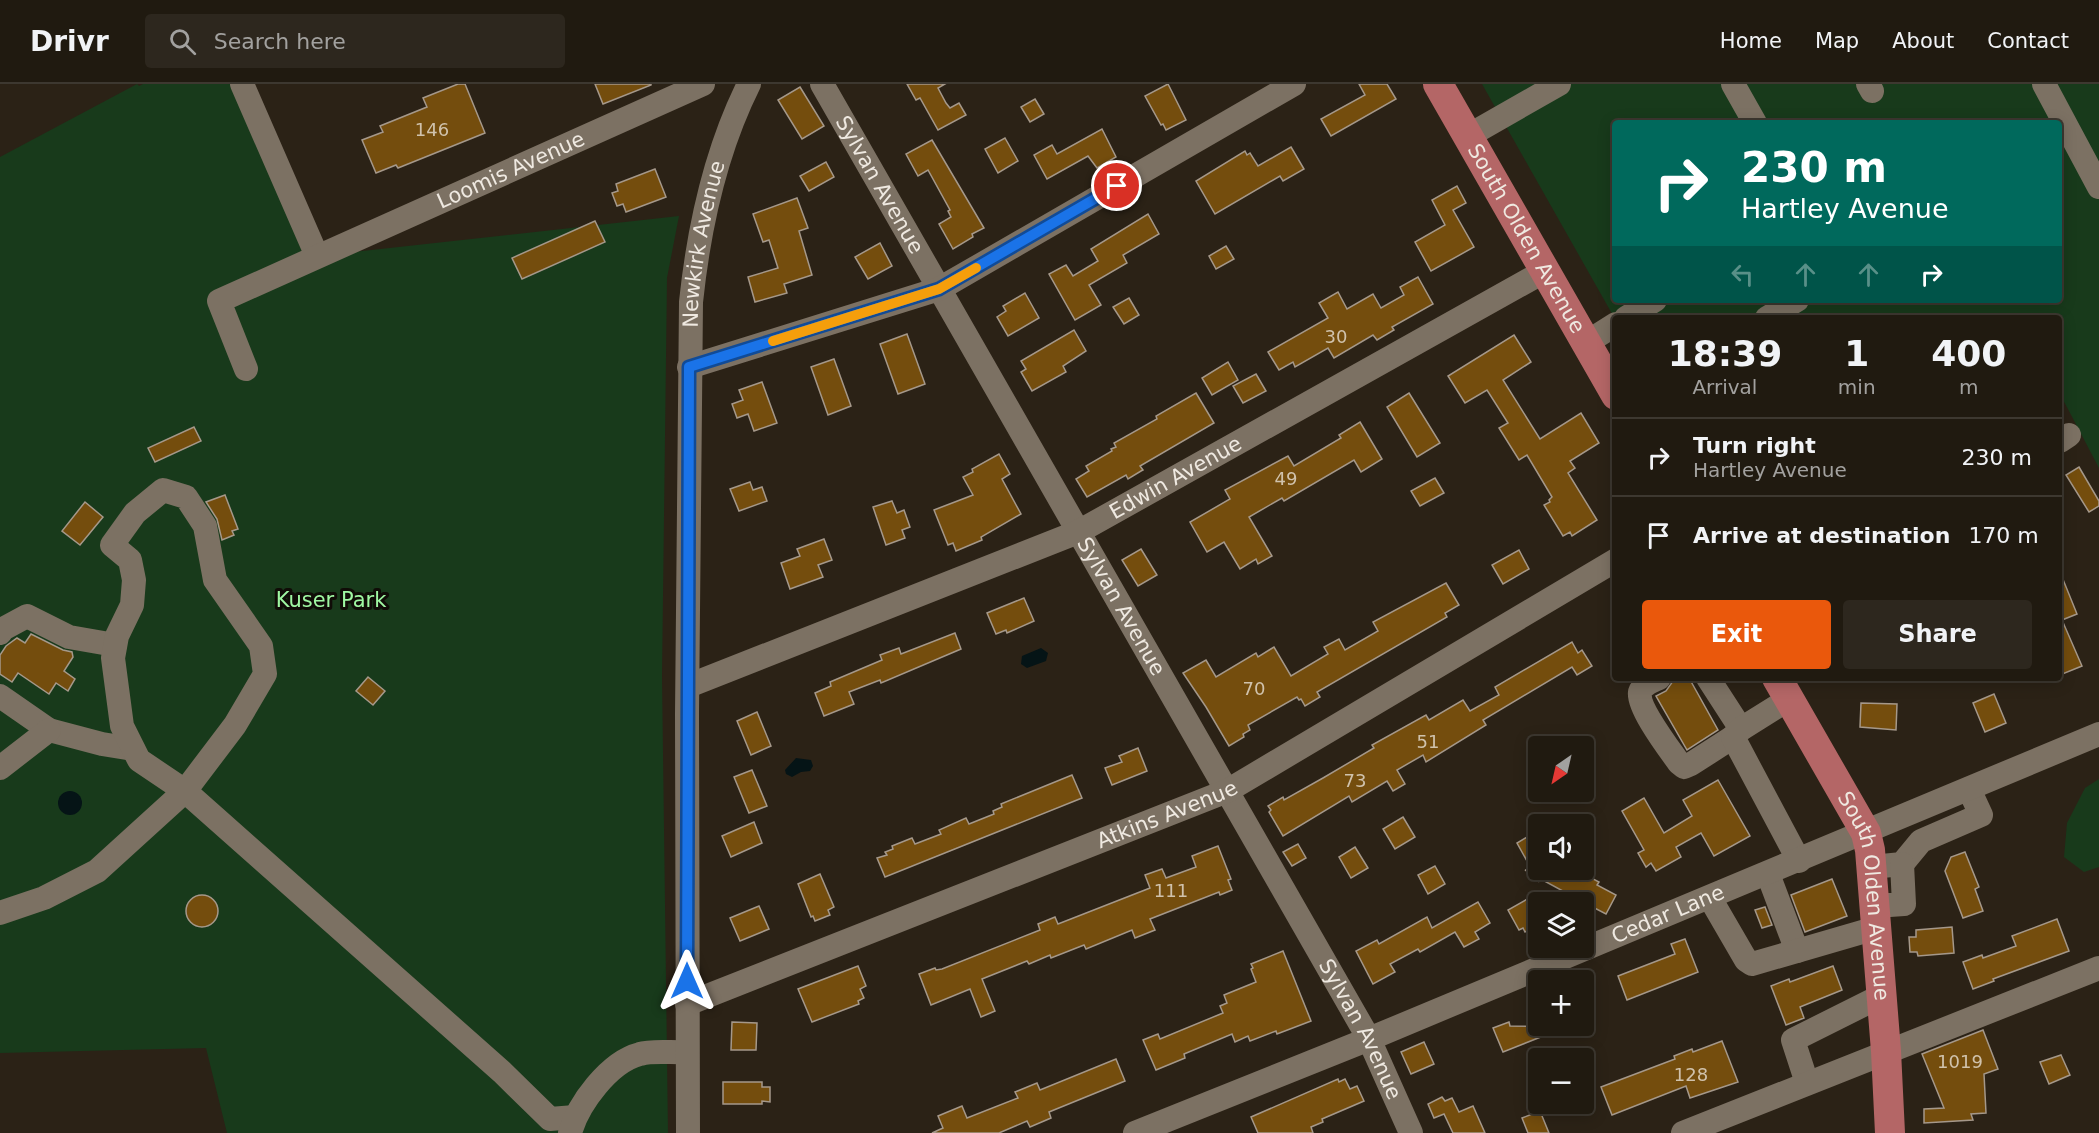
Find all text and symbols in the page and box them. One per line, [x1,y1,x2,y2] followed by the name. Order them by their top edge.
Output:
[145,14,565,68] search box
[30,25,109,58] text: Drivr
[166,25,199,58] icon: search
[214,29,346,54] text: Search here
[1720,29,1782,53] text: Home
[1815,29,1859,53] text: Map
[1892,29,1954,53] text: About
[1987,29,2069,53] text: Contact
[831,111,929,258] street label: Sylvan Avenue
[415,119,449,140] house number: 146
[433,127,588,214] street label: Loomis Avenue
[1463,139,1590,338] street label: South Olden Avenue
[1741,143,1887,192] text: 230 m
[1642,144,1720,222] icon: right
[679,158,730,328] street label: Newkirk Avenue
[1091,160,1142,211] pin
[1100,169,1133,202] icon: arrive
[1741,193,1949,224] text: Hartley Avenue
[1726,258,1759,291] icon: left
[1789,258,1822,291] icon: ahead
[1852,258,1885,291] icon: ahead
[1915,258,1948,291] icon: right
[1325,326,1347,347] house number: 30
[1668,333,1782,374] text: 18:39
[1844,333,1869,374] text: 1
[1931,333,2006,374] text: 400
[1692,375,1757,399] text: Arrival
[1838,375,1876,399] text: min
[1959,375,1979,399] text: m
[1105,431,1246,524] street label: Edwin Avenue
[1693,433,1816,458] text: Turn right
[1642,441,1675,474] icon: right
[1962,445,2032,470] text: 230 m
[1693,458,1847,482] text: Hartley Avenue
[1275,468,1297,489] house number: 49
[1642,519,1675,552] icon: arrive
[1693,523,1950,548] text: Arrive at destination
[1968,523,2039,548] text: 170 m
[1072,533,1170,680] street label: Sylvan Avenue
[276,588,387,612] park label: Kuser Park
[1642,600,1831,669] button: Exit
[1843,600,2032,669] button: Share
[1243,678,1265,699] house number: 70
[1417,731,1439,752] house number: 51
[1528,736,1594,802] north arrow
[1528,736,1594,1114] map controls
[1344,770,1366,791] house number: 73
[1093,776,1242,853] street label: Atkins Avenue
[1833,787,1894,1001] street label: South Olden Avenue
[1528,814,1594,880] button: sound
[1154,880,1188,901] house number: 111
[1608,880,1728,948] street label: Cedar Lane
[1528,892,1594,958] button: layers
[655,949,719,1013] position arrow
[1314,955,1406,1103] street label: Sylvan Avenue
[1528,970,1594,1036] button: +
[1528,1048,1594,1114] button: −
[1937,1051,1983,1072] house number: 1019
[1674,1064,1708,1085] house number: 128

